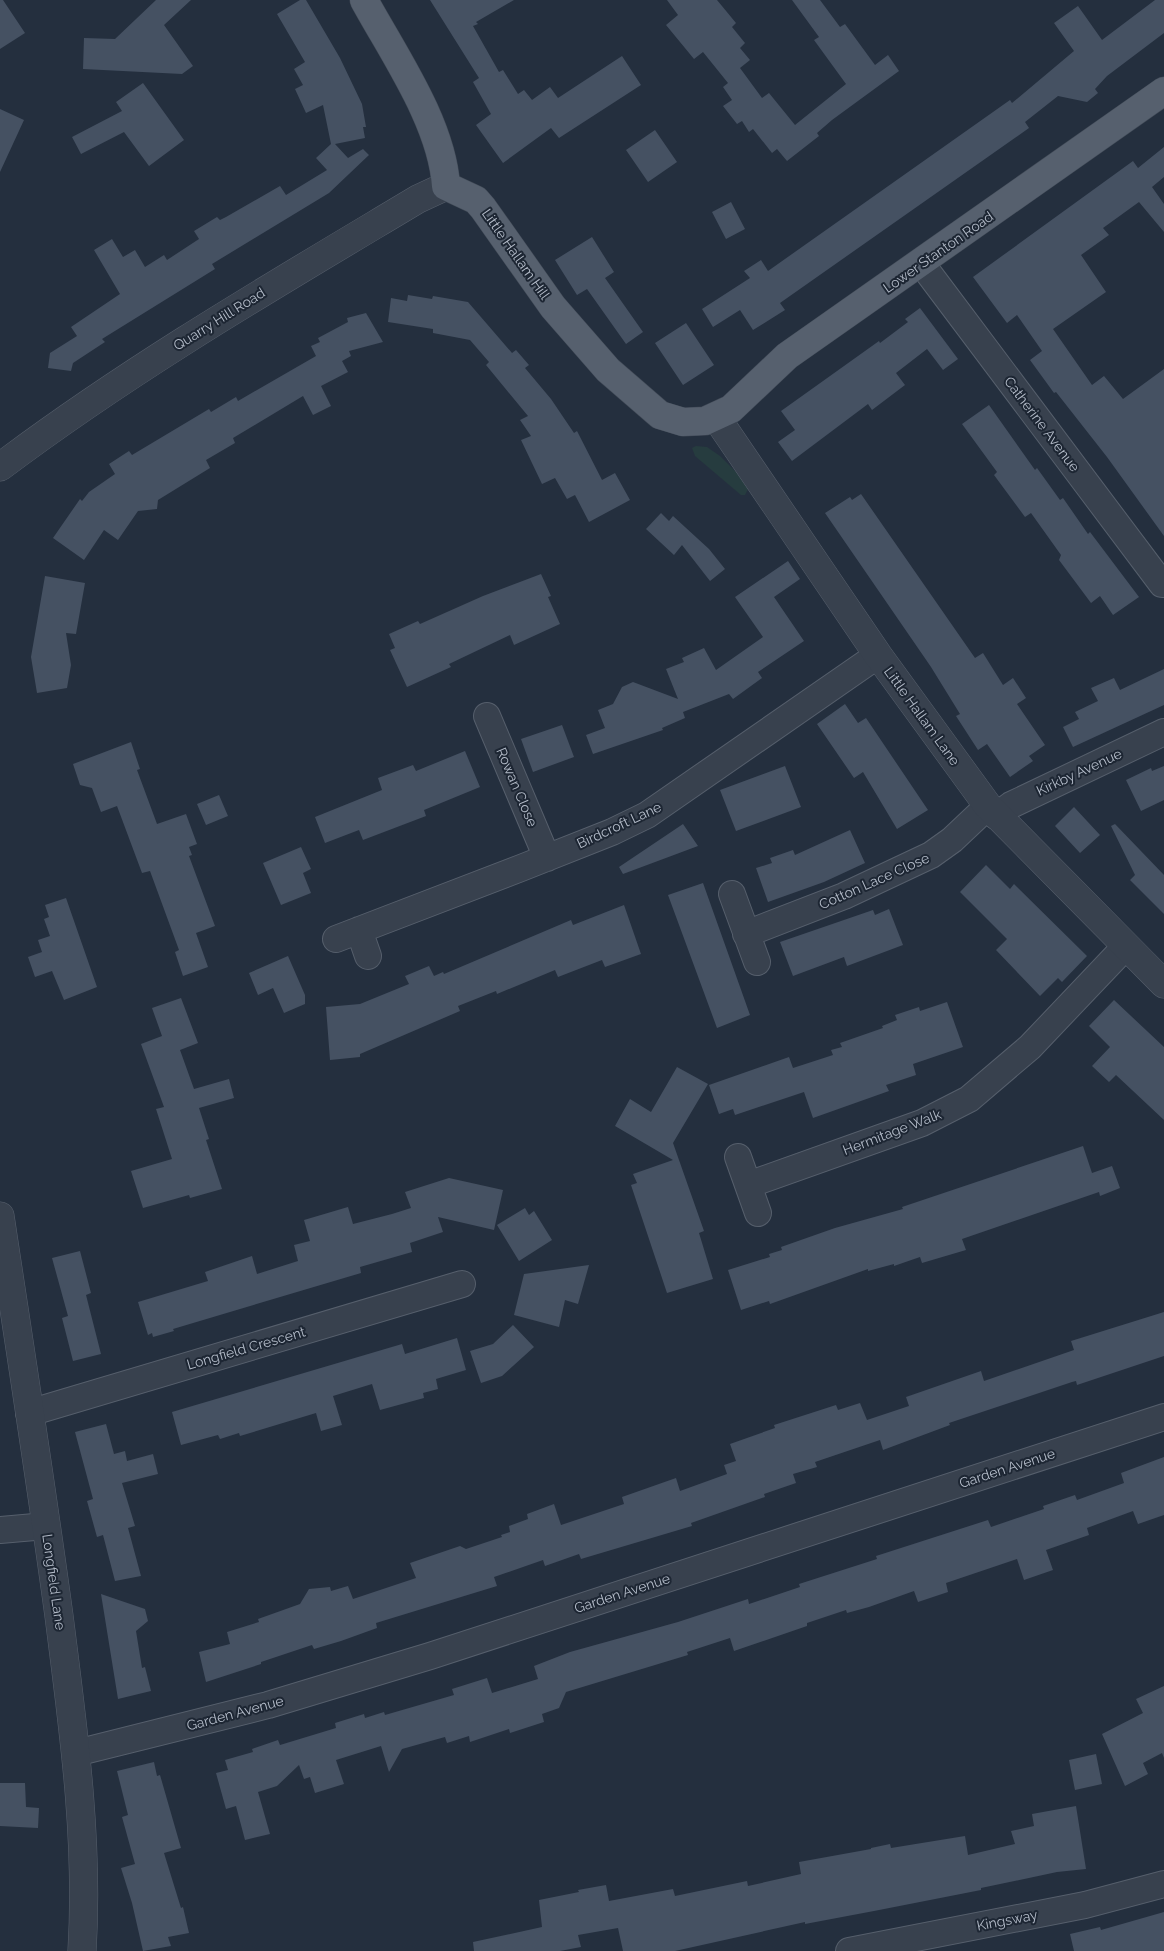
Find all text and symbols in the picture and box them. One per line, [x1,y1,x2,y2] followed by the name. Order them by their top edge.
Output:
[479,206,553,302] street label: Little Hallam Hill
[880,208,996,296] street label: Lower Stanton Road
[170,284,268,354] street label: Quarry Hill Road
[1001,373,1083,475] street label: Catherine Avenue
[881,664,963,768] street label: Little Hallam Lane
[493,745,541,829] street label: Rowan Close
[1034,745,1124,799] street label: Kirkby Avenue
[574,798,664,852] street label: Birdcroft Lane
[816,849,932,913] street label: Cotton Lace Close
[840,1106,944,1158] street label: Hermitage Walk
[185,1323,307,1373] street label: Longfield Crescent
[957,1445,1057,1491] street label: Garden Avenue
[39,1533,69,1631] street label: Longfield Lane
[572,1570,672,1616] street label: Garden Avenue
[185,1692,285,1734] street label: Garden Avenue
[975,1906,1039,1934] street label: Kingsway

